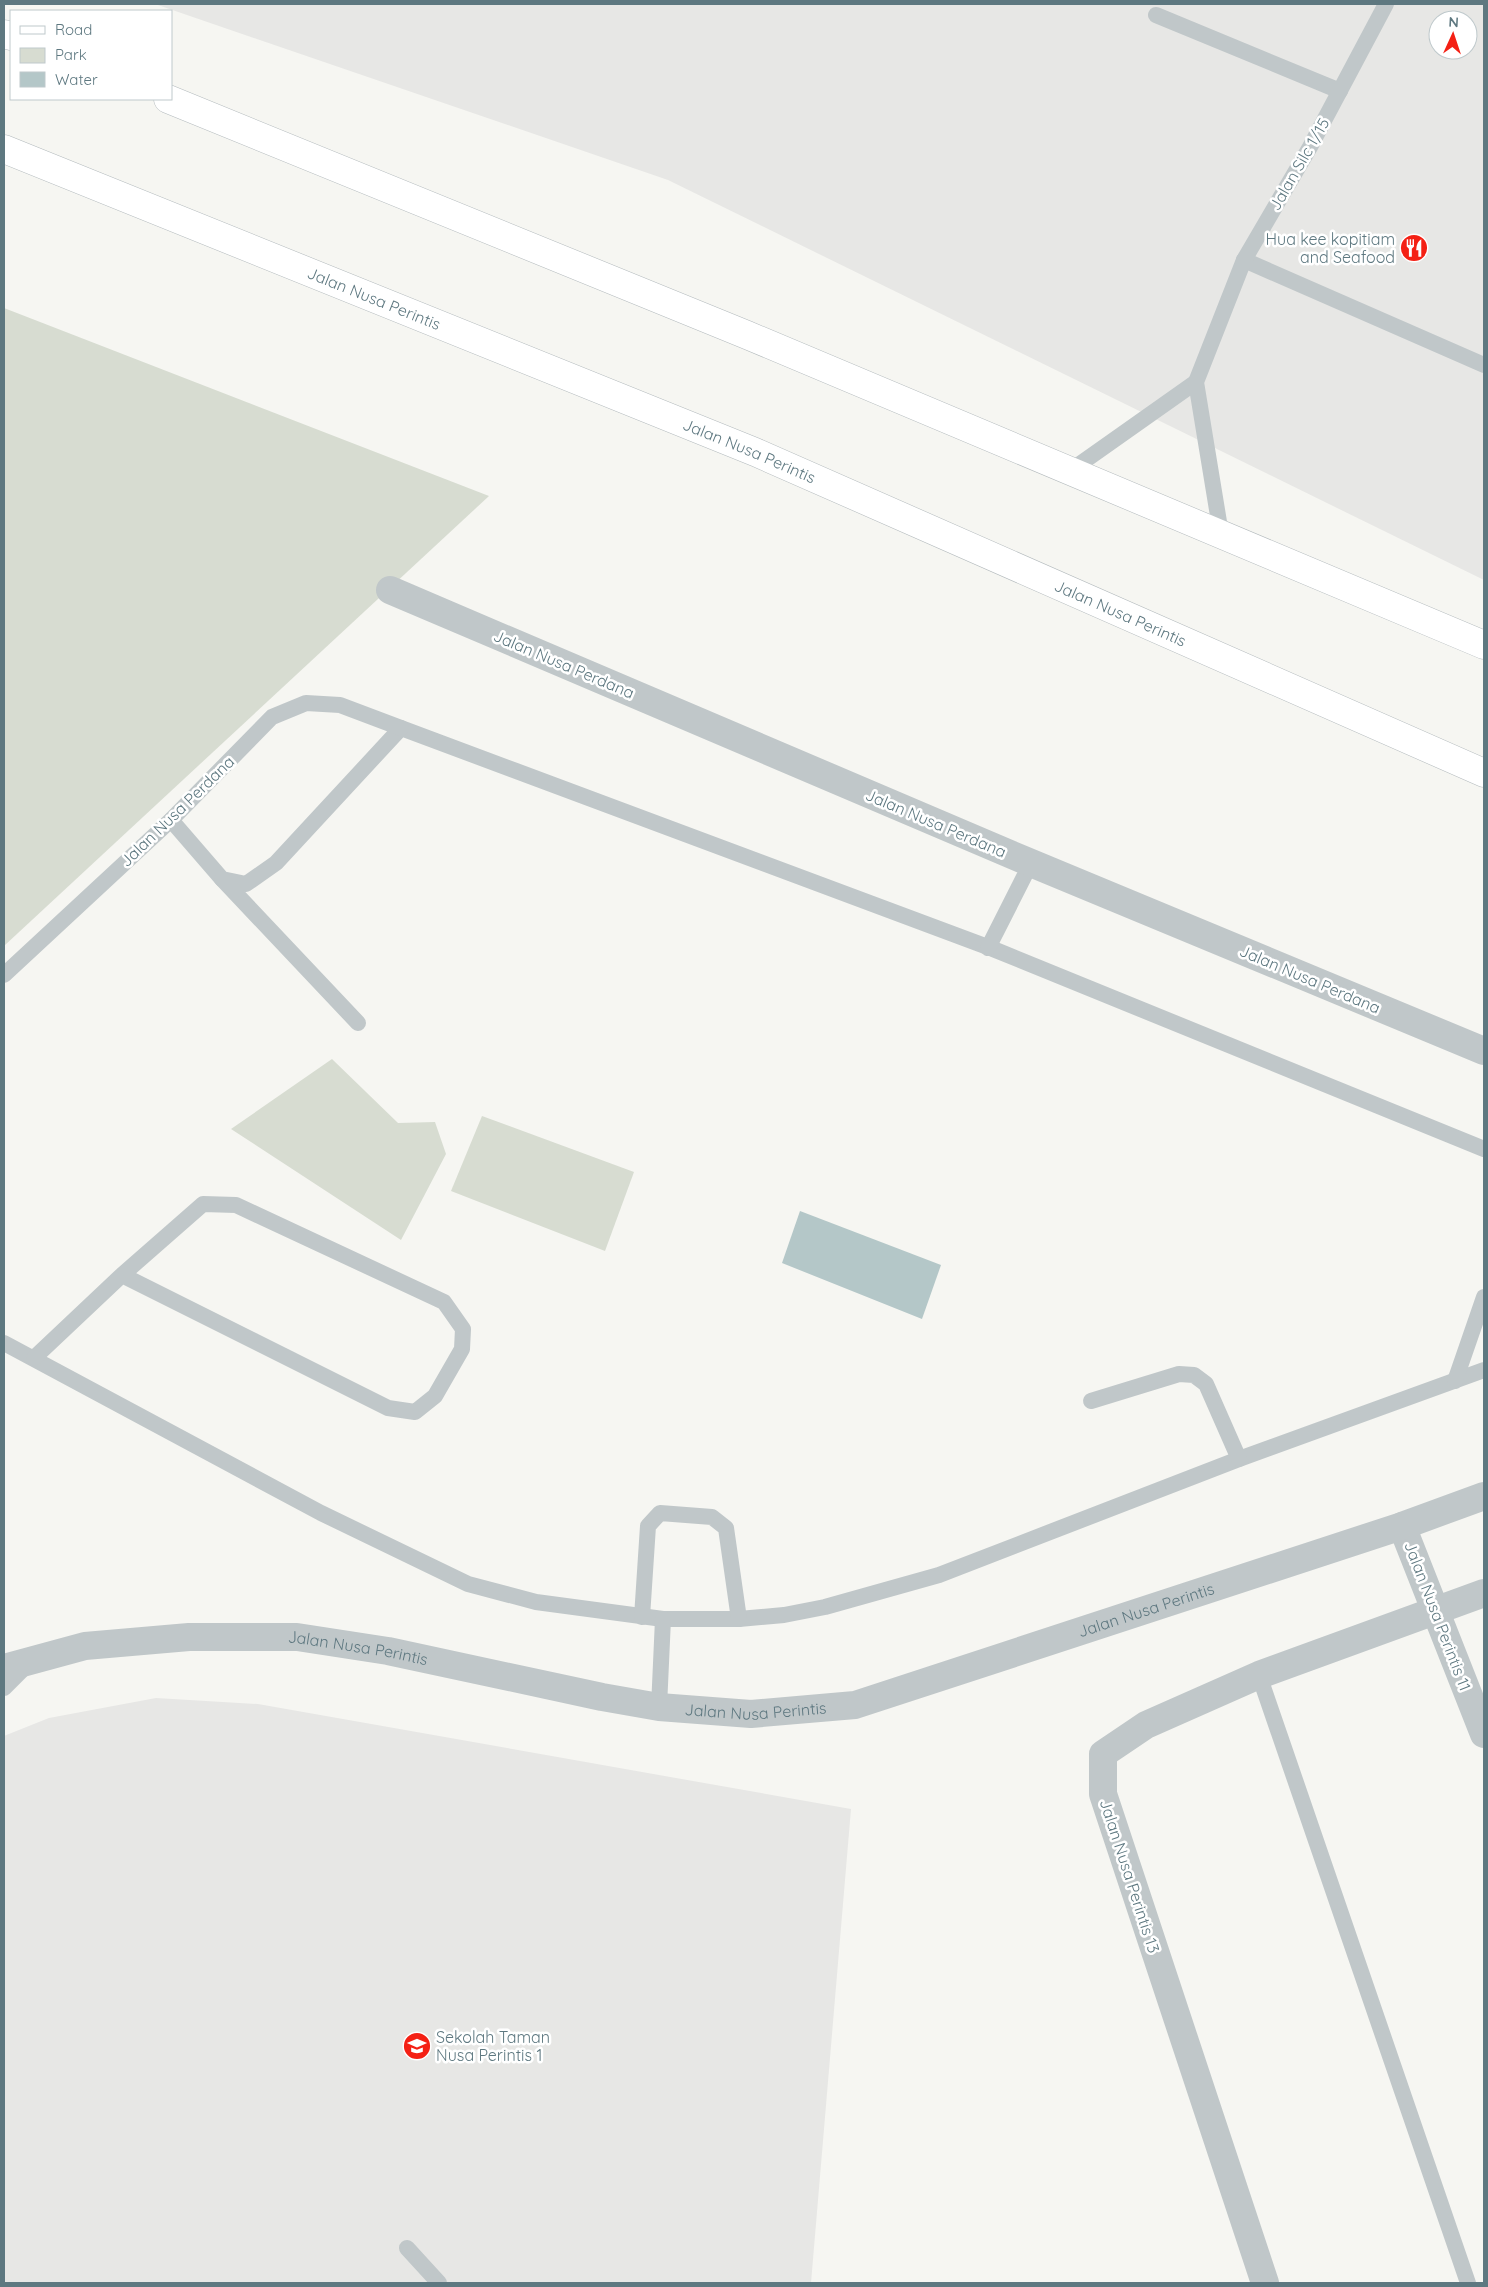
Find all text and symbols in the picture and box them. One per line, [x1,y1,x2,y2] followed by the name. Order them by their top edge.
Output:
[10,10,172,100] legend
[1428,10,1478,60] north arrow
[1448,13,1459,31] text: N
[55,20,92,39] text: Road
[55,45,87,64] text: Park
[55,70,98,89] text: Water
[1264,114,1334,214] street label: Jalan Silc 1/15
[1266,229,1395,267] place label: Hua kee kopitiam and Seafood
[1399,233,1429,263] restaurant icon: Hua kee kopitiam and Seafood
[304,262,444,334] street label: Jalan Nusa Perintis
[680,414,819,487] street label: Jalan Nusa Perintis
[1051,575,1189,651] street label: Jalan Nusa Perintis
[491,625,637,703] street label: Jalan Nusa Perdana
[116,751,238,871] street label: Jalan Nusa Perdana
[863,784,1009,862] street label: Jalan Nusa Perdana
[1237,940,1383,1018] street label: Jalan Nusa Perdana
[1400,1539,1476,1693] street label: Jalan Nusa Perintis 11
[1075,1578,1217,1641] street label: Jalan Nusa Perintis
[288,1627,430,1669] street label: Jalan Nusa Perintis
[684,1698,827,1724] street label: Jalan Nusa Perintis
[1096,1797,1164,1955] street label: Jalan Nusa Perintis 13
[436,2027,550,2065] place label: Sekolah Taman Nusa Perintis 1
[402,2031,432,2061] school or university icon: Sekolah Taman Nusa Perintis 1

